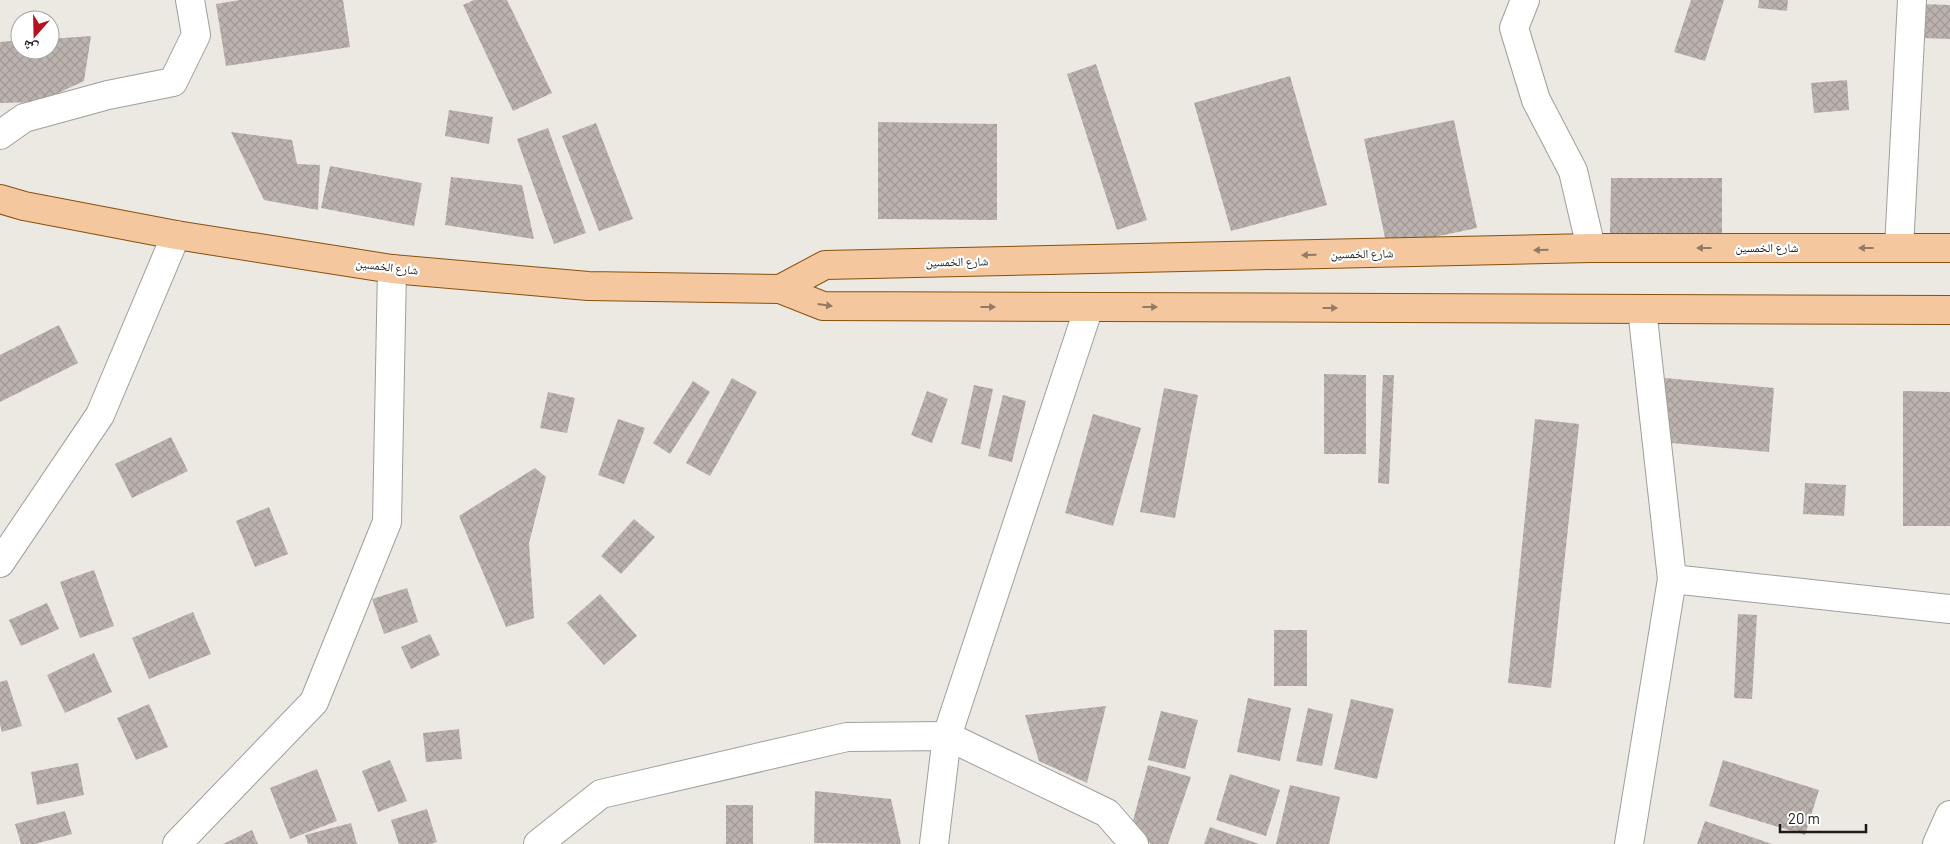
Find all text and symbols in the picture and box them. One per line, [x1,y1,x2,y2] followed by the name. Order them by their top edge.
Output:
[10,10,60,60] north arrow
[20,36,41,58] text: ش
[1736,240,1799,256] street label: شارع الخمسين
[1696,244,1712,252] one-way arrow
[1858,244,1874,252] one-way arrow
[1330,245,1394,263] street label: شارع الخمسين
[1533,246,1549,254] one-way arrow
[1301,251,1317,259] one-way arrow
[925,253,989,271] street label: شارع الخمسين
[355,255,419,279] street label: شارع الخمسين
[818,301,834,309] one-way arrow
[980,303,996,311] one-way arrow
[1142,303,1158,311] one-way arrow
[1322,304,1338,312] one-way arrow
[1780,802,1866,834] scale bar
[1788,809,1820,827] text: 20 m

